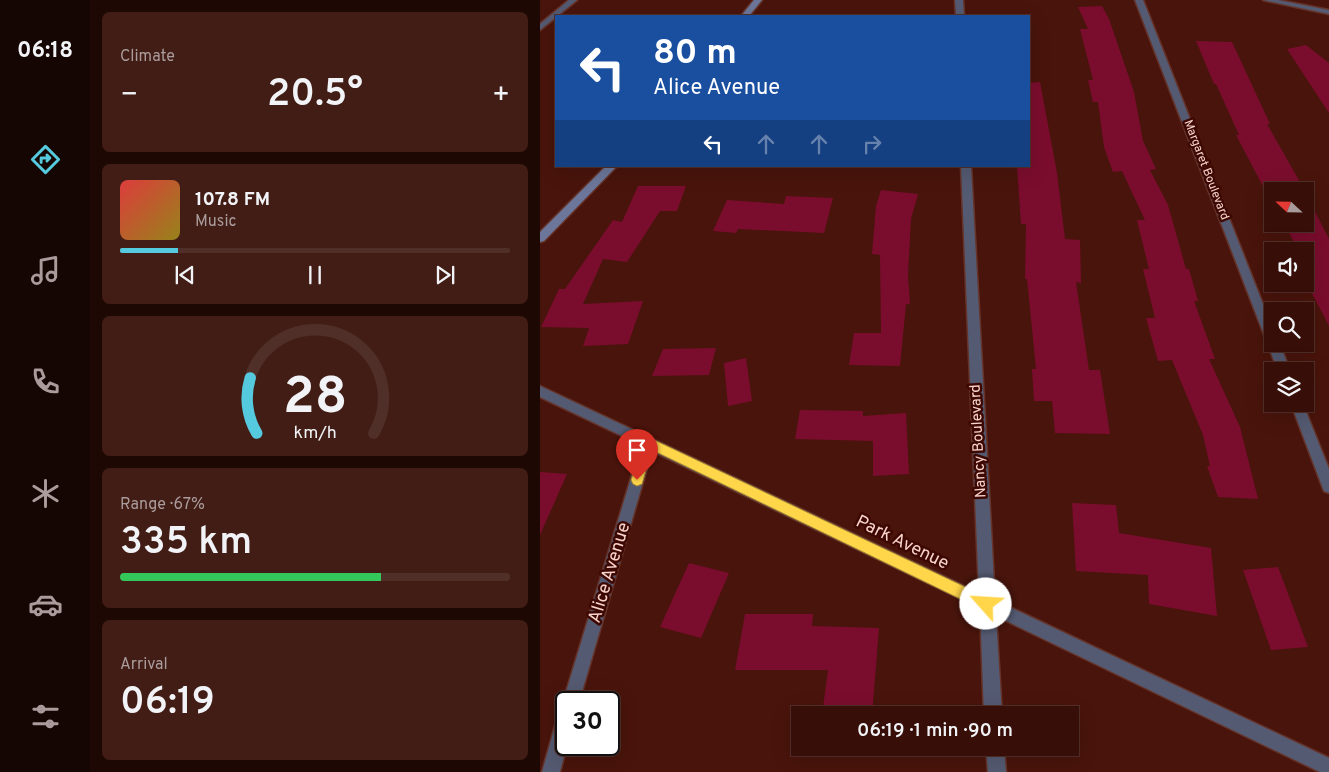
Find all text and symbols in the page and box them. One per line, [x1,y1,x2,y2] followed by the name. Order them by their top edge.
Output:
[653,32,737,76] text: 80 m
[570,35,635,100] icon: left
[17,38,73,65] text: 06:18
[120,47,175,67] text: Climate
[267,71,363,120] text: 20.5°
[653,75,780,102] text: Alice Avenue
[120,78,138,114] text: −
[492,78,510,114] text: +
[1180,118,1232,222] street label: Margaret Boulevard
[699,130,727,158] icon: left
[752,130,780,158] icon: ahead
[805,130,833,158] icon: ahead
[858,130,886,158] icon: right
[28,142,63,177] icon: directions
[1264,182,1314,232] north arrow
[1264,182,1314,412] map controls
[195,188,270,212] text: 107.8 FM
[195,212,236,232] text: Music
[1264,242,1314,292] button: sound
[28,253,63,288] icon: music
[171,261,199,289] icon: previous
[301,261,329,289] icon: pause
[431,261,459,289] icon: next
[1264,302,1314,352] button: search
[1264,362,1314,412] button: layers
[28,364,63,399] icon: phone
[283,366,347,432] text: 28
[967,384,991,498] street label: Nancy Boulevard
[293,422,337,445] text: km/h
[616,429,658,480] pin
[623,436,651,464] icon: arrive
[28,476,63,511] icon: climate
[120,495,205,515] text: Range · 67%
[852,511,952,575] street label: Park Avenue
[120,519,252,568] text: 335 km
[584,520,636,626] street label: Alice Avenue
[959,577,1011,629] position arrow
[28,587,63,622] icon: car
[120,655,168,675] text: Arrival
[120,679,215,728] text: 06:19
[555,691,620,756] speed limit sign: 30
[28,699,63,734] icon: filters
[857,719,1013,743] text: 06:19 · 1 min · 90 m

